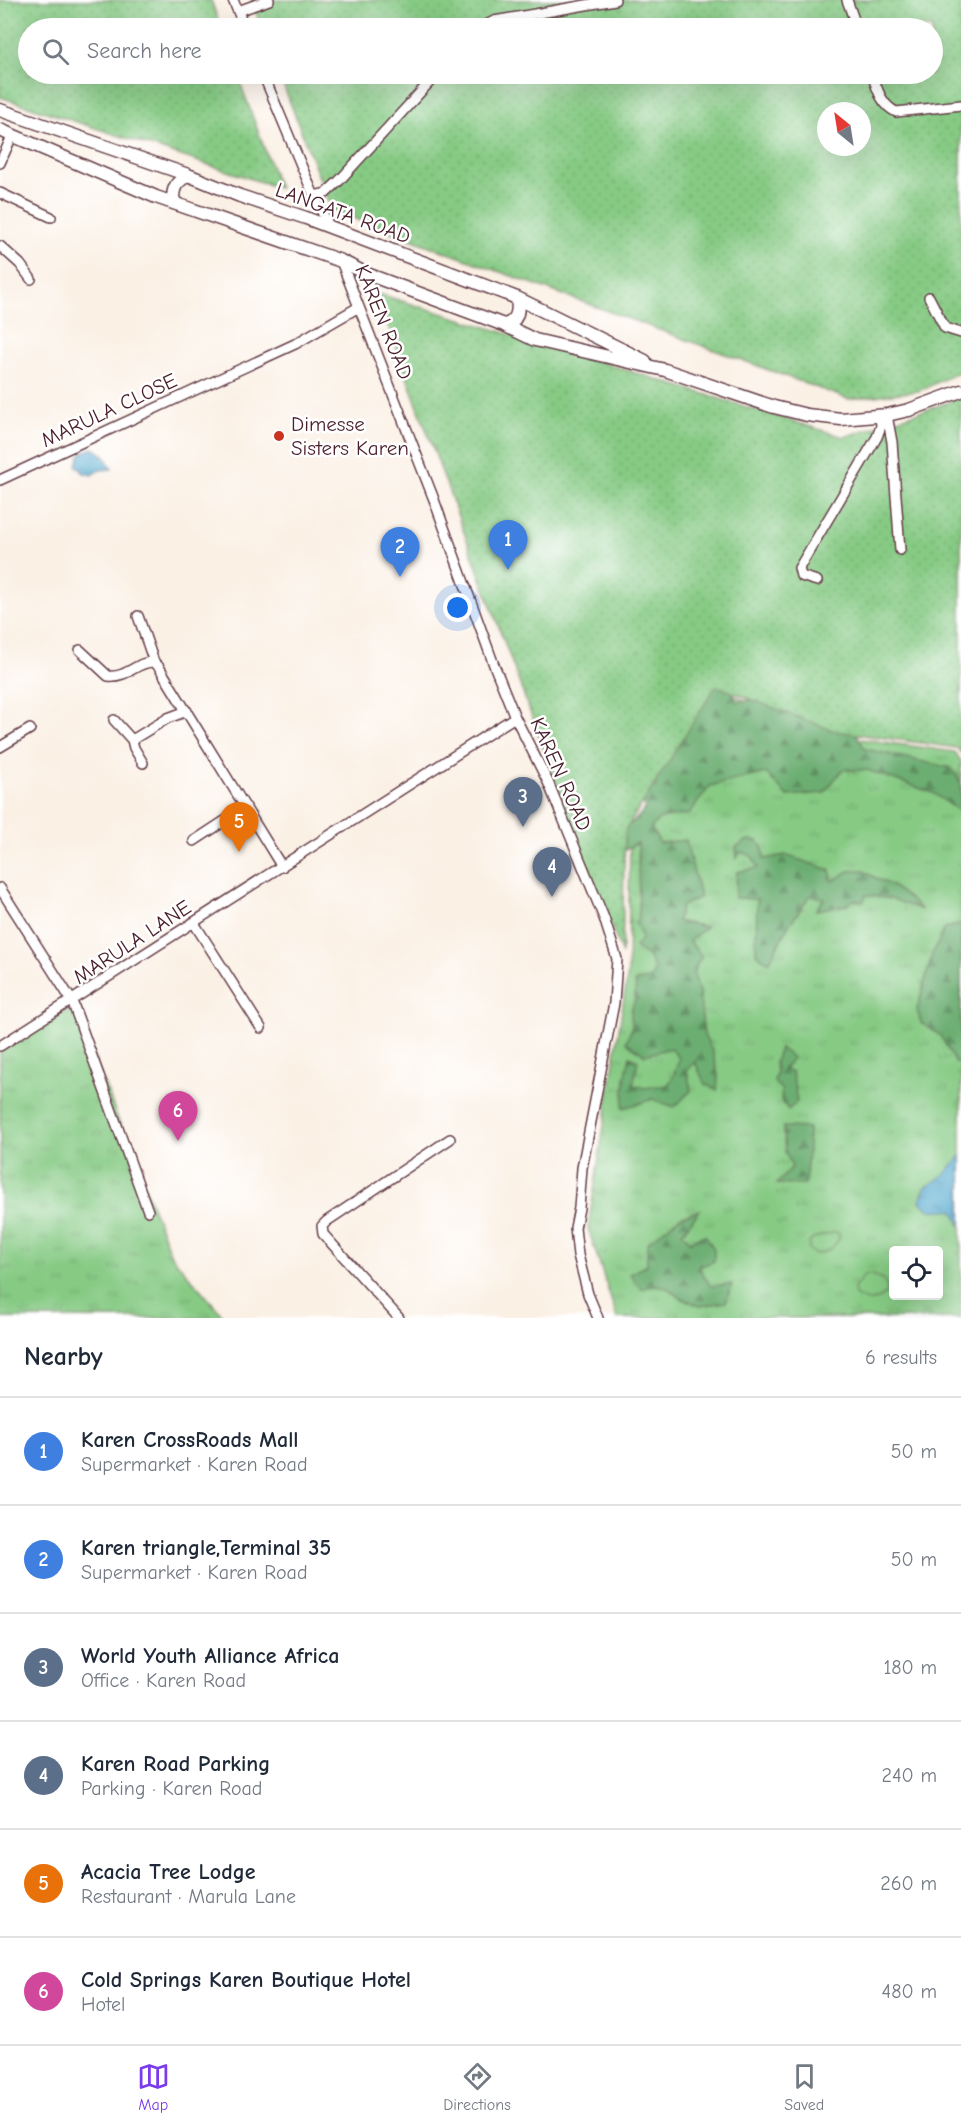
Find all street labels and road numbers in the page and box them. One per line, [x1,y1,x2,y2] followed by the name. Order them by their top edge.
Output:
[272,177,414,249] street label: LANGATA ROAD
[350,261,418,383] street label: KAREN ROAD
[37,368,181,452] street label: MARULA CLOSE
[525,714,597,834] street label: KAREN ROAD
[69,895,195,989] street label: MARULA LANE

